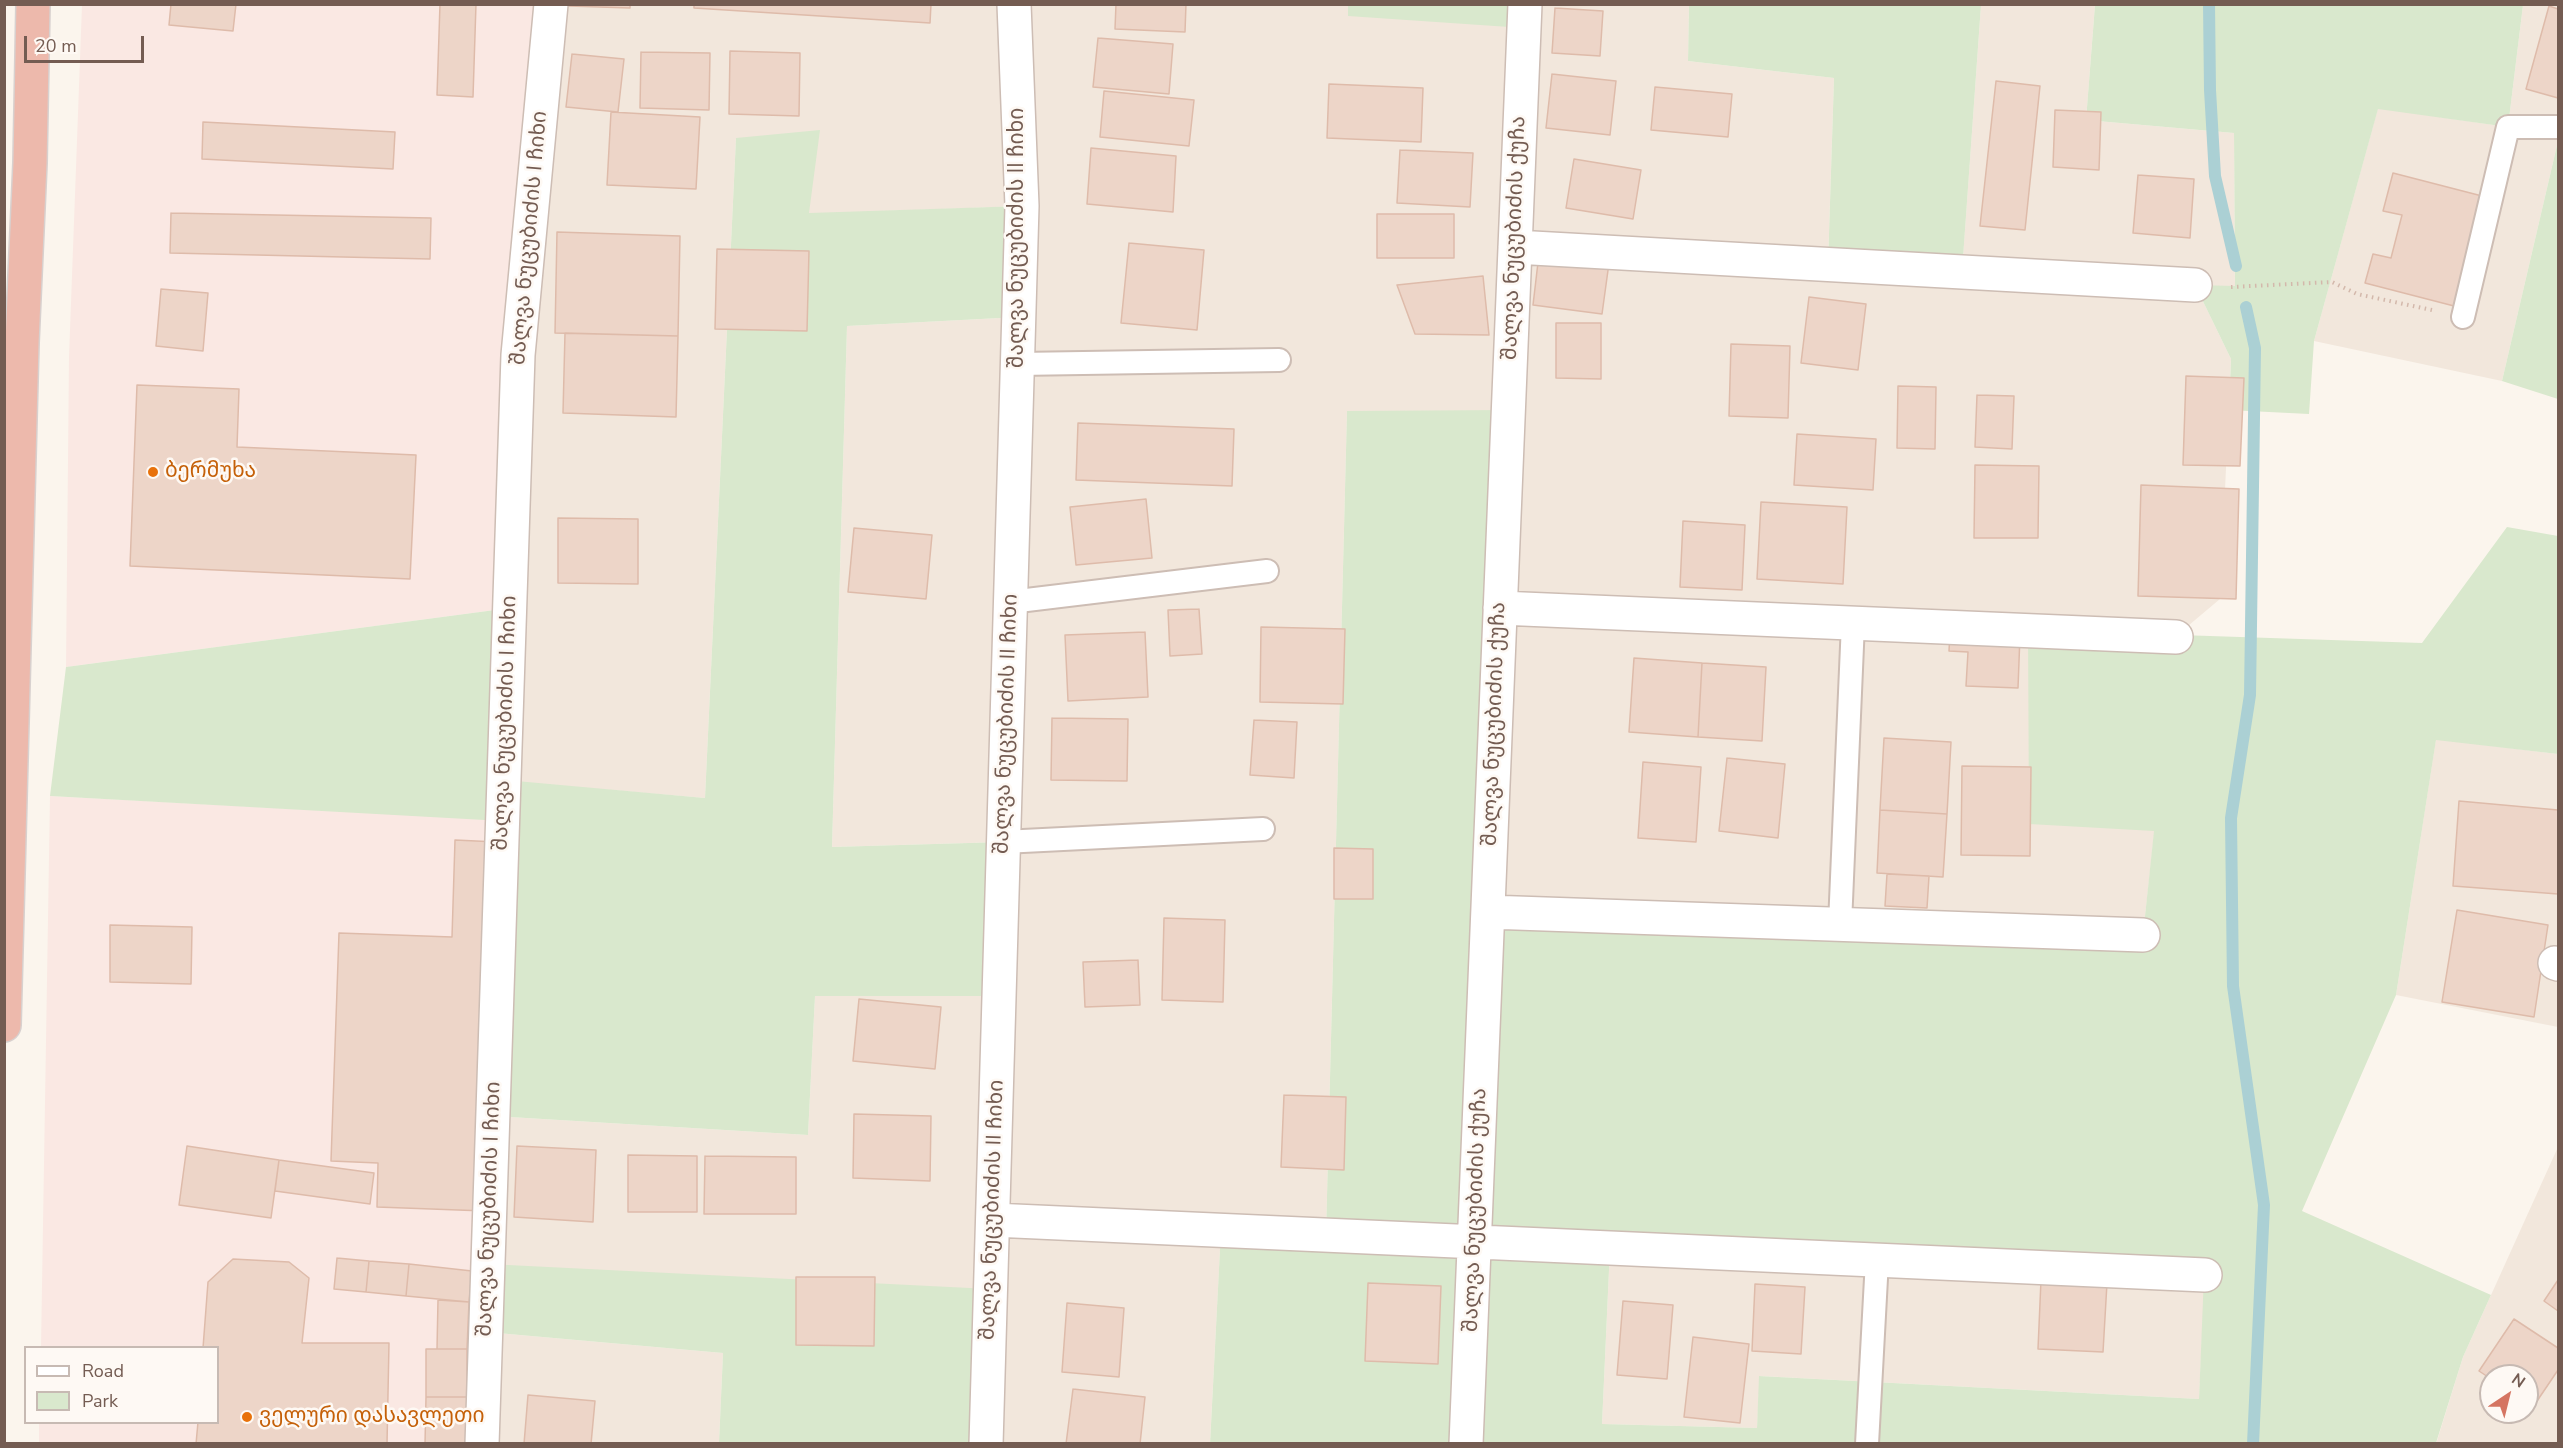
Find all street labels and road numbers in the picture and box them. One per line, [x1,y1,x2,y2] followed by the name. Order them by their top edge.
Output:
[1005,108,1031,368] street label: შალვა ნუცუბიძის II ჩიხი
[506,110,554,366] street label: შალვა ნუცუბიძის I ჩიხი
[1498,116,1532,360] street label: შალვა ნუცუბიძის ქუჩა
[990,593,1024,855] street label: შალვა ნუცუბიძის II ჩიხი
[489,595,523,851] street label: შალვა ნუცუბიძის I ჩიხი
[1478,602,1512,846] street label: შალვა ნუცუბიძის ქუჩა
[976,1079,1010,1341] street label: შალვა ნუცუბიძის II ჩიხი
[473,1081,507,1337] street label: შალვა ნუცუბიძის I ჩიხი
[1459,1088,1493,1332] street label: შალვა ნუცუბიძის ქუჩა

